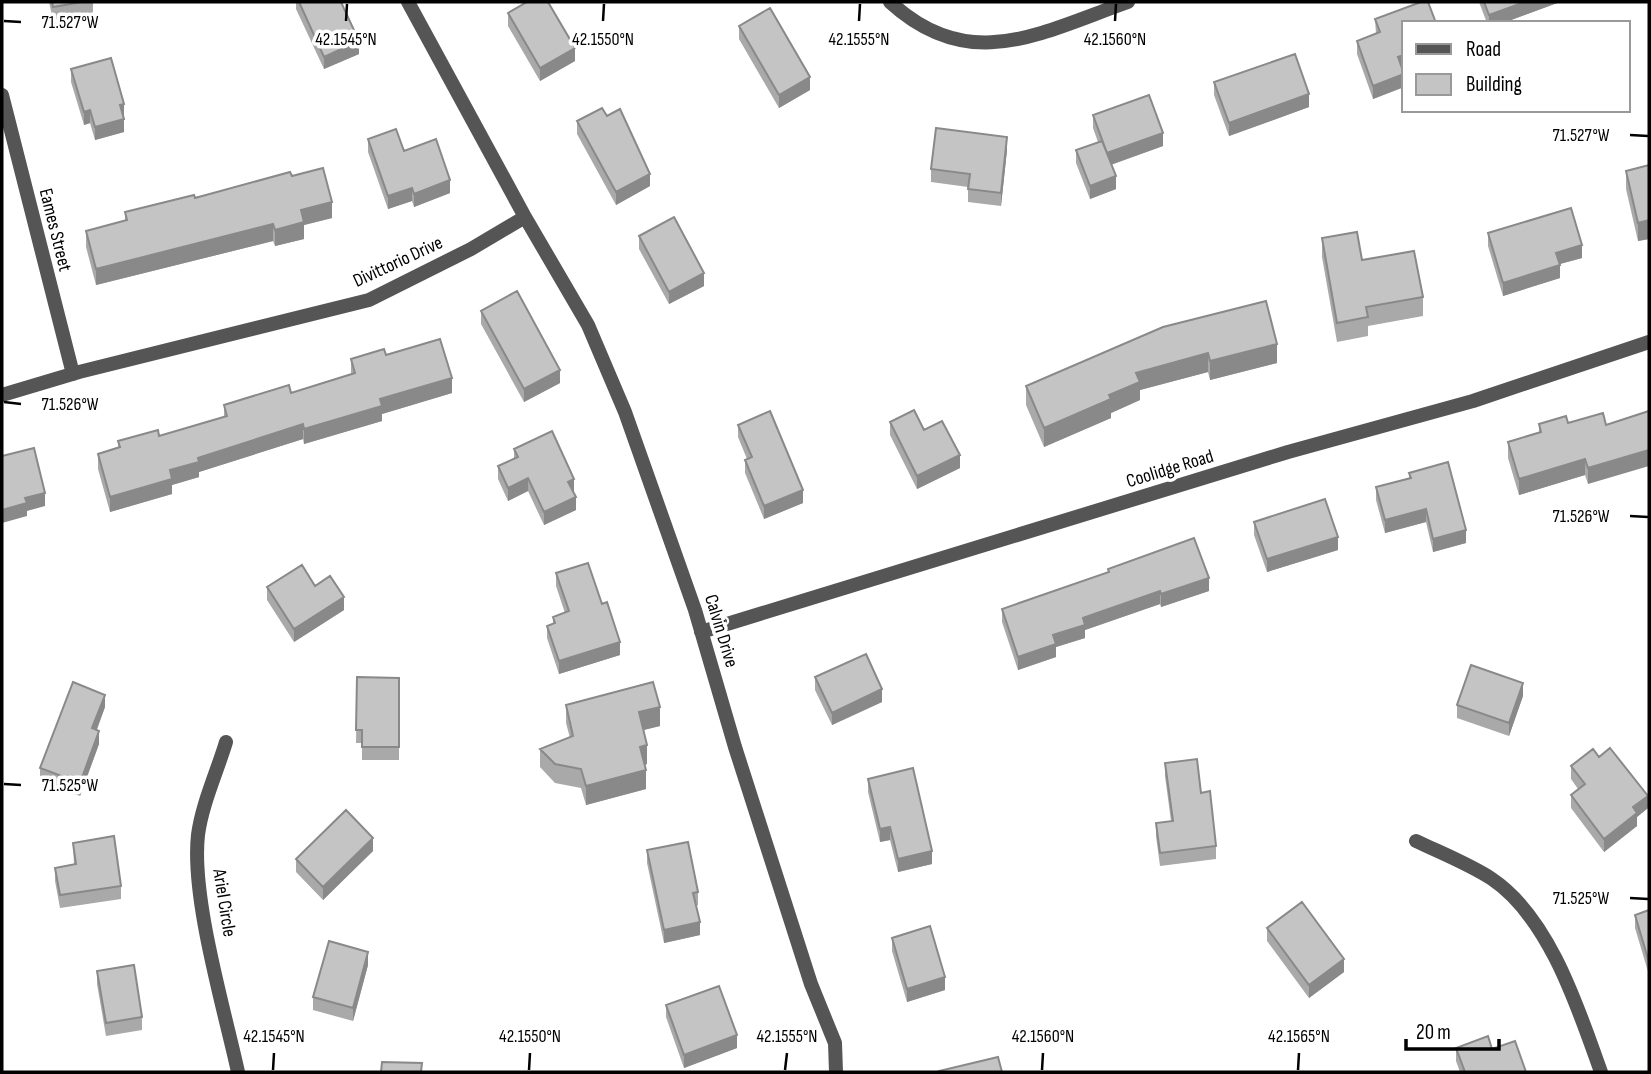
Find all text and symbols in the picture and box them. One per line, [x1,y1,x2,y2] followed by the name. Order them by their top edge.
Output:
[42,12,99,33] text: 71.527°W
[1402,21,1630,112] legend
[315,29,377,50] text: 42.1545°N
[572,29,634,50] text: 42.1550°N
[828,29,890,50] text: 42.1555°N
[1084,29,1146,50] text: 42.1560°N
[1466,37,1501,62] text: Road
[1466,72,1522,97] text: Building
[1553,125,1610,146] text: 71.527°W
[34,186,76,274] street label: Eames Street
[350,231,446,293] street label: Divittorio Drive
[42,394,99,415] text: 71.526°W
[1124,445,1216,493] street label: Coolidge Road
[1553,506,1610,527] text: 71.526°W
[699,592,743,670] street label: Calvin Drive
[42,775,98,796] text: 71.525°W
[207,866,241,939] street label: Ariel Circle
[1553,888,1609,909] text: 71.525°W
[1406,1007,1499,1052] scale bar
[1416,1020,1451,1045] text: 20 m
[243,1026,305,1047] text: 42.1545°N
[499,1026,561,1047] text: 42.1550°N
[756,1026,818,1047] text: 42.1555°N
[1012,1026,1074,1047] text: 42.1560°N
[1268,1026,1330,1047] text: 42.1565°N

